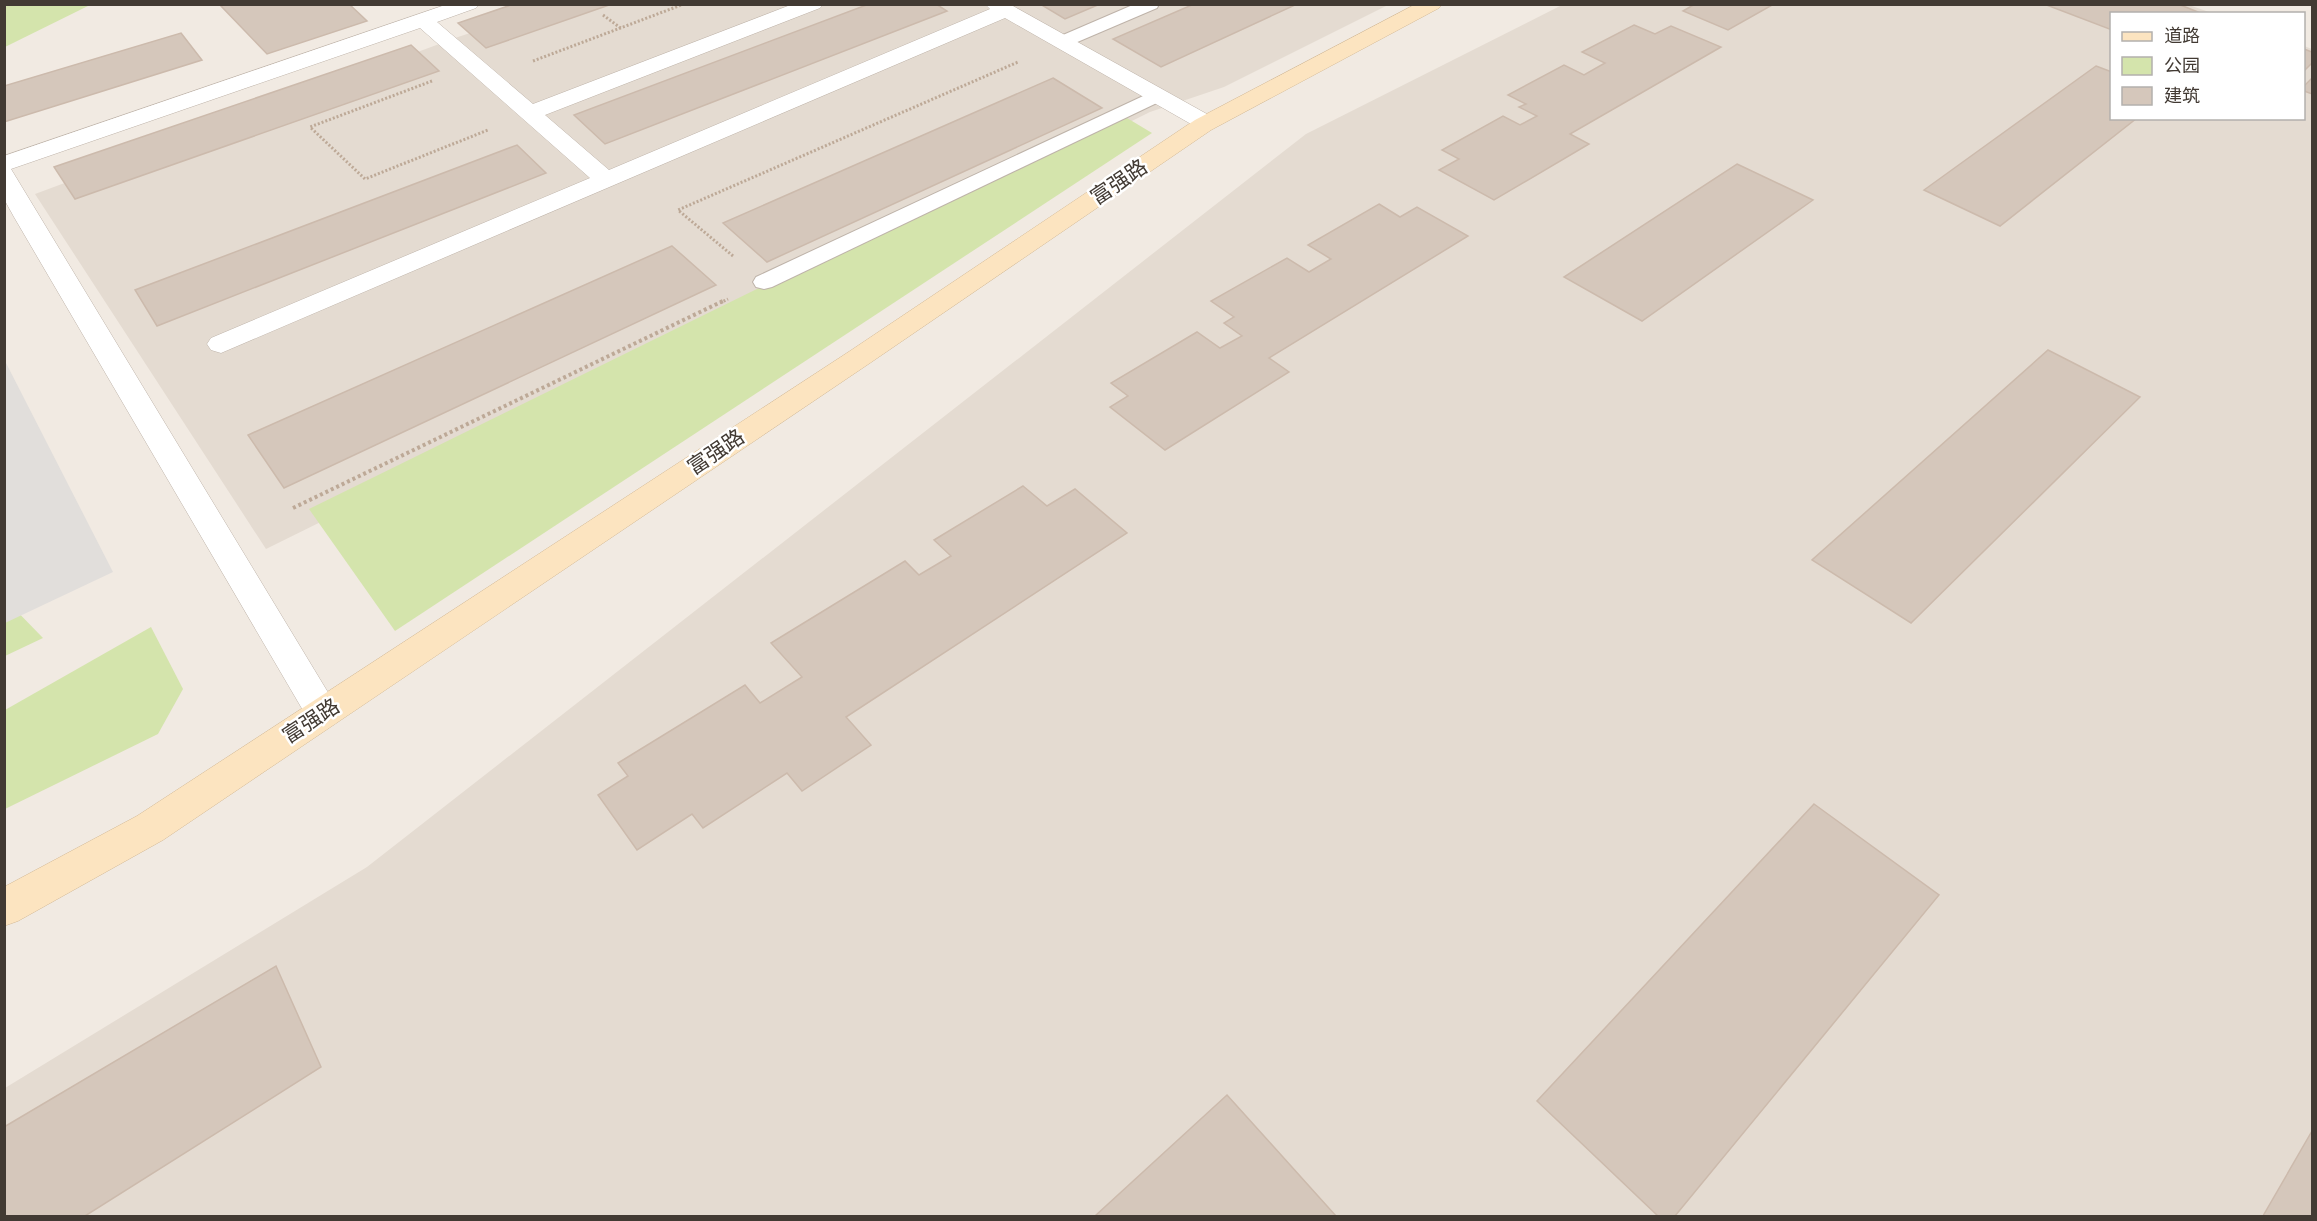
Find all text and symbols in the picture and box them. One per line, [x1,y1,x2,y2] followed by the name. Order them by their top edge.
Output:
[2110,12,2305,120] legend
[2164,25,2200,47] text: 道路
[2164,55,2200,77] text: 公园
[2164,85,2200,107] text: 建筑
[1086,154,1152,210] street label: 富强路
[683,424,749,480] street label: 富强路
[278,693,344,749] street label: 富强路

